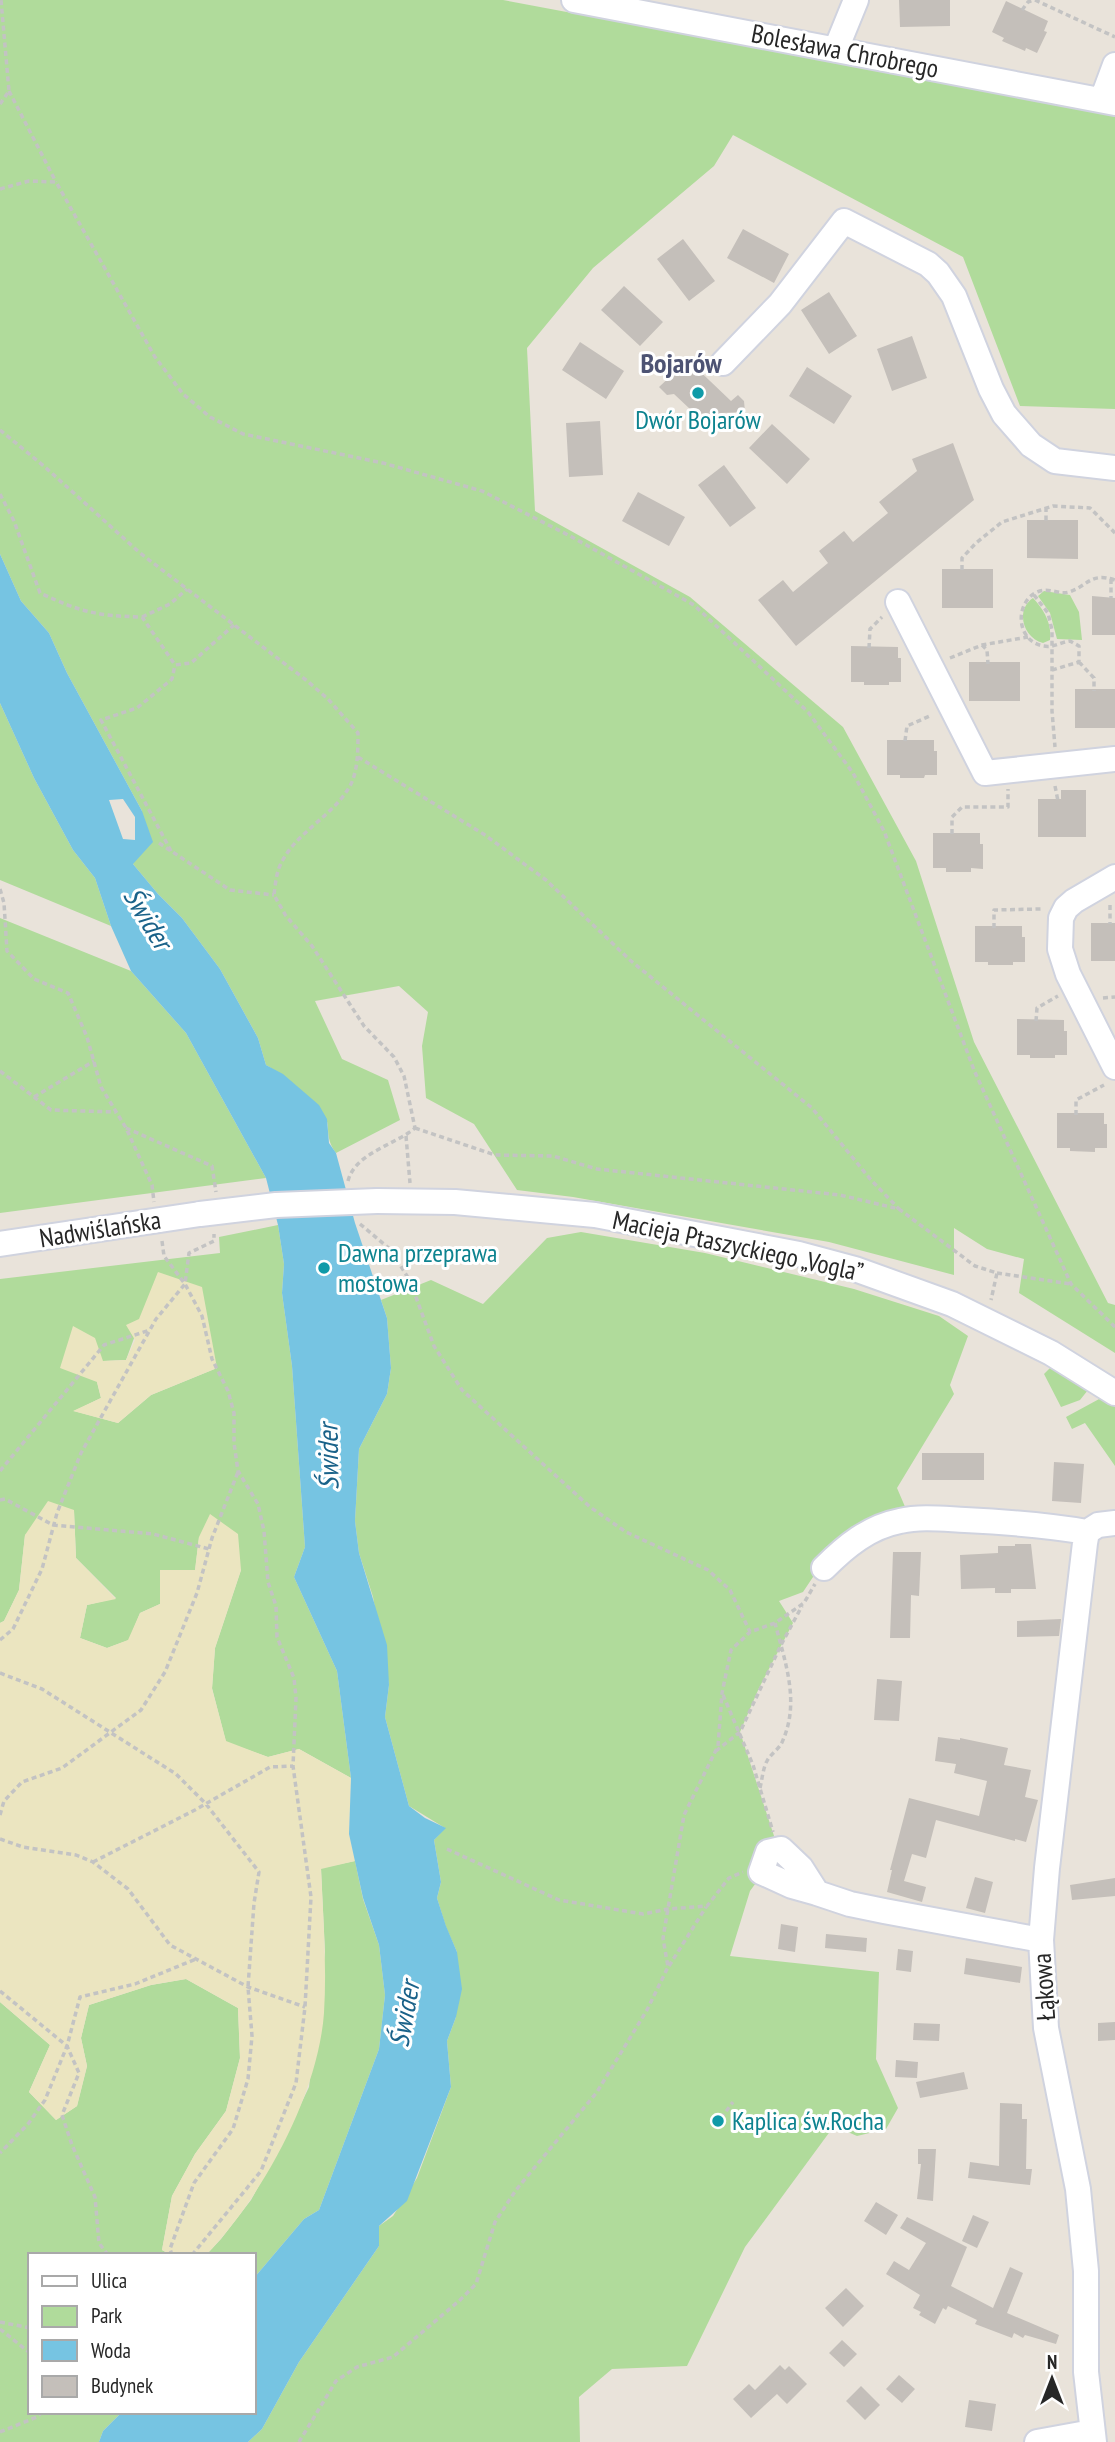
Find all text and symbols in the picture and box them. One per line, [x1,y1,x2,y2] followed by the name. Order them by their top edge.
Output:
[749,16,941,85] street label: Bolesława Chrobrego
[640,344,722,381] district label: Bojarów
[690,385,706,401] marker: Dwór Bojarów
[635,403,761,436] place label: Dwór Bojarów
[116,880,183,959] water label: Świder
[37,1203,163,1254] street label: Nadwiślańska
[610,1203,866,1288] street label: Macieja Ptaszyckiego „Vogla”
[338,1236,498,1299] place label: Dawna przeprawa mostowa
[316,1260,332,1276] marker: Dawna przeprawa mostowa
[308,1419,347,1490] water label: Świder
[1025,1952,1062,2022] street label: Łąkowa
[380,1974,428,2050] water label: Świder
[732,2104,884,2137] place label: Kaplica św.Rocha
[710,2113,726,2129] marker: Kaplica św.Rocha
[28,2253,256,2414] legend
[91,2267,127,2294] text: Ulica
[91,2302,122,2329] text: Park
[91,2337,131,2364] text: Woda
[1017,2344,1087,2414] north arrow
[1047,2350,1057,2374] text: N
[91,2372,153,2399] text: Budynek

